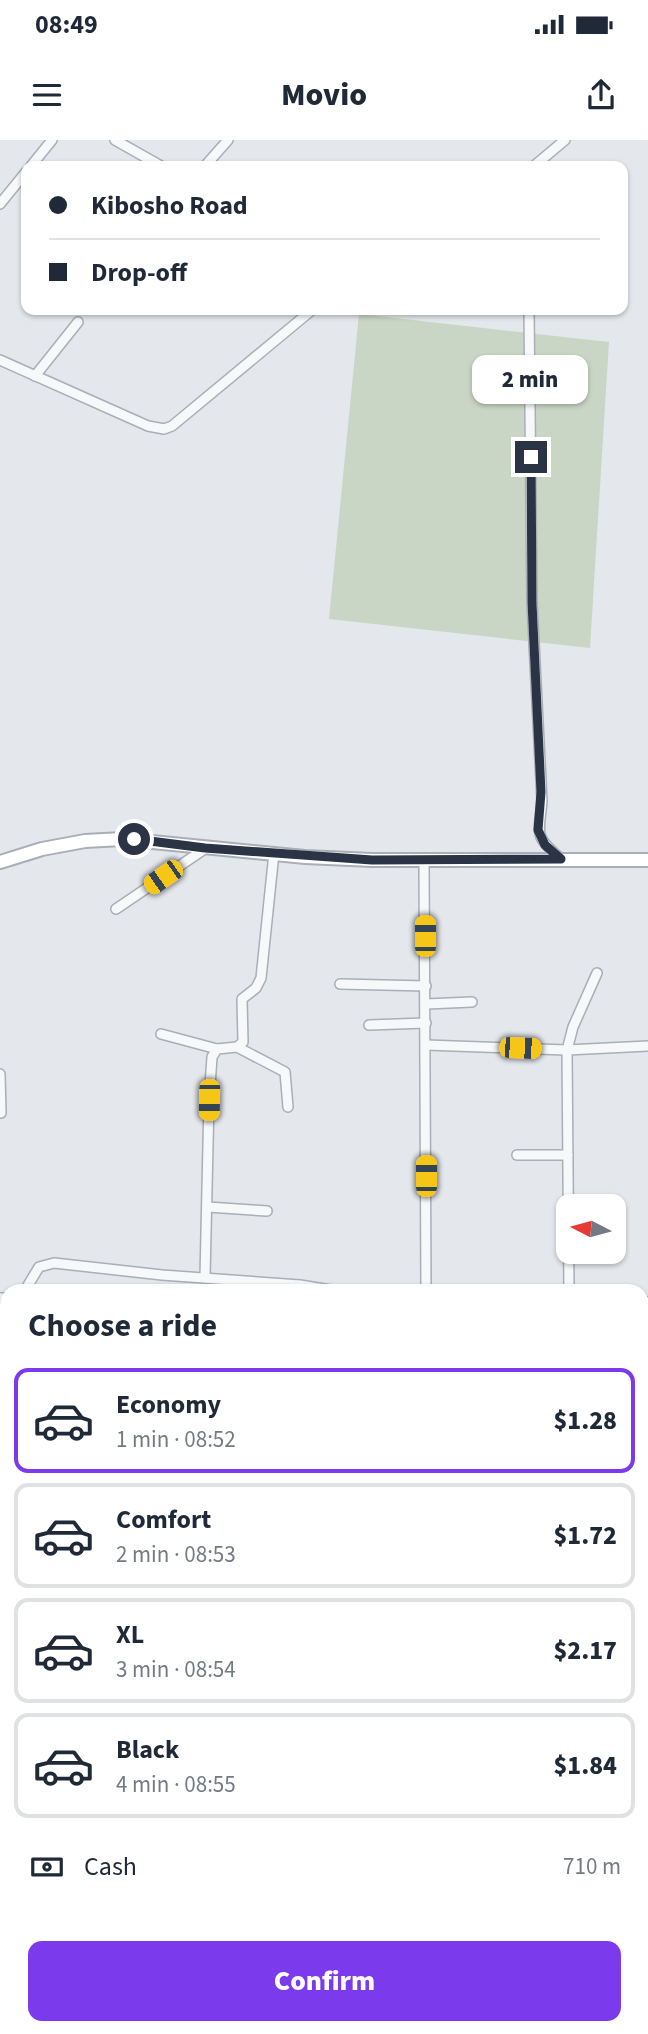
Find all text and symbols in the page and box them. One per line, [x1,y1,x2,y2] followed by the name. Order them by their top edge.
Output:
[35,6,98,43] text: 08:49
[281,72,367,118] text: Movio
[28,76,66,114] icon: menu
[582,76,620,114] icon: share
[91,187,248,224] text: Kibosho Road
[91,254,187,291] text: Drop-off
[473,356,589,404] callout: 2 min
[502,363,558,396] text: 2 min
[515,441,547,473] route end
[118,823,150,855] route start
[140,856,187,898] car
[415,915,436,957] car
[499,1037,542,1059] car
[199,1079,220,1121] car
[416,1155,437,1197] car
[556,1194,626,1264] north arrow
[556,1194,626,1264] map controls
[28,1303,217,1349] text: Choose a ride
[116,1386,221,1423] text: Economy
[32,1389,95,1452] icon: car
[553,1402,617,1439] text: $1.28
[116,1423,236,1456] text: 1 min · 08:52
[116,1501,211,1538] text: Comfort
[32,1504,95,1567] icon: car
[553,1517,617,1554] text: $1.72
[116,1538,236,1571] text: 2 min · 08:53
[116,1616,144,1653] text: XL
[32,1619,95,1682] icon: car
[553,1632,617,1669] text: $2.17
[116,1653,236,1686] text: 3 min · 08:54
[116,1731,179,1768] text: Black
[32,1734,95,1797] icon: car
[553,1747,617,1784] text: $1.84
[116,1768,236,1801] text: 4 min · 08:55
[28,1848,66,1886] icon: cash
[84,1848,137,1885] text: Cash
[563,1850,621,1883] text: 710 m
[28,1941,621,2021] button: Confirm

